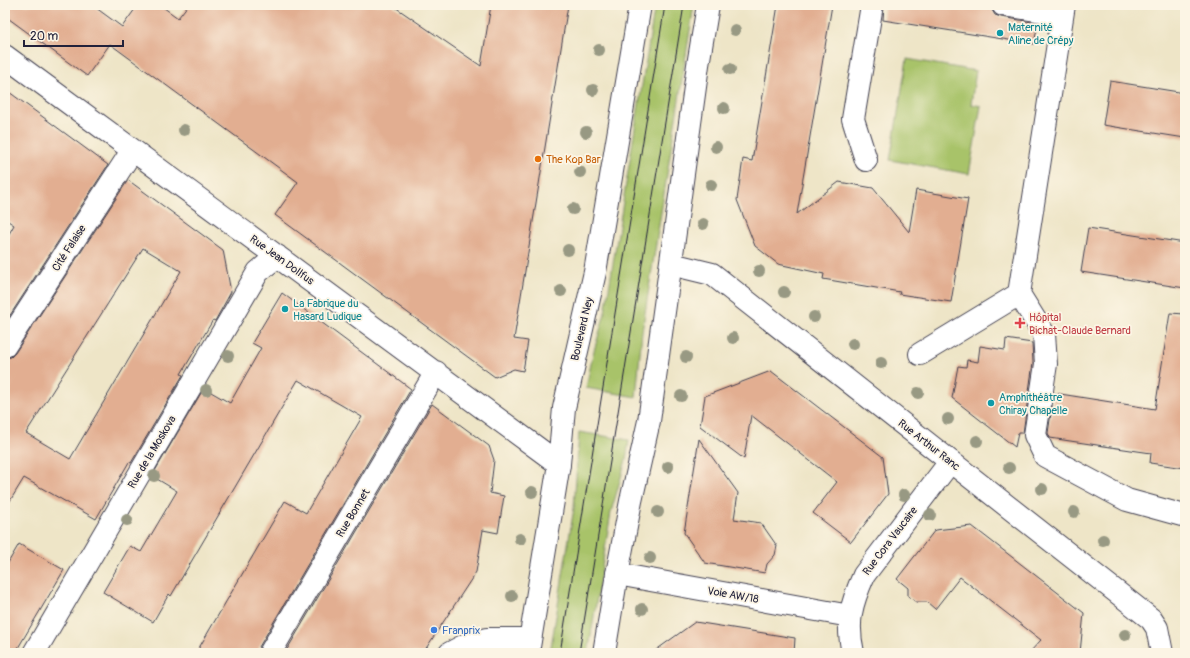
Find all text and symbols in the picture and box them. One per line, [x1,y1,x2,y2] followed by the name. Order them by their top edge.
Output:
[1008,21,1074,47] place label: Maternité Aline de Crépy
[24,22,123,48] scale bar
[995,28,1005,38] marker: Maternité Aline de Crépy
[30,29,59,44] text: 20 m
[546,153,601,166] place label: The Kop Bar
[533,154,543,164] marker: The Kop Bar
[49,222,89,274] street label: Cité Falaise
[247,232,317,288] street label: Rue Jean Dollfus
[568,296,596,362] street label: Boulevard Ney
[293,297,362,323] place label: La Fabrique du Hasard Ludique
[280,304,290,314] marker: La Fabrique du Hasard Ludique
[1029,311,1131,337] place label: Hôpital Bichat-Claude Bernard
[1014,317,1026,329] marker: Hôpital Bichat-Claude Bernard
[999,391,1068,417] place label: Amphithéâtre Chiray Chapelle
[986,398,996,408] marker: Amphithéâtre Chiray Chapelle
[125,413,179,491] street label: Rue de la Moskova
[895,417,963,474] street label: Rue Arthur Ranc
[334,486,373,540] street label: Rue Bonnet
[860,504,920,578] street label: Rue Cora Vaucaire
[706,584,760,606] street label: Voie AW/18
[442,624,480,637] place label: Franprix
[429,625,439,635] marker: Franprix

